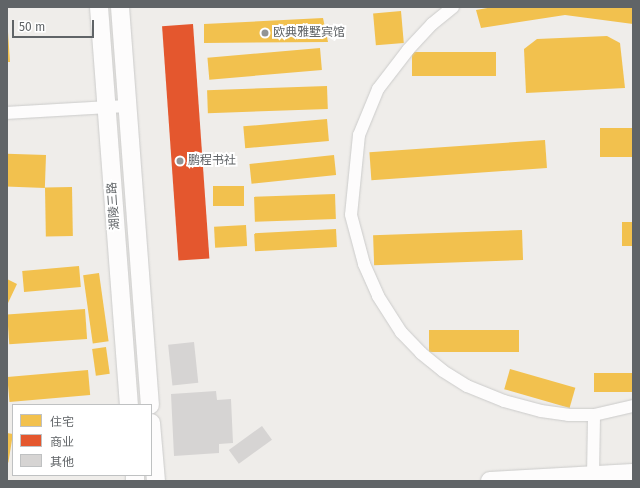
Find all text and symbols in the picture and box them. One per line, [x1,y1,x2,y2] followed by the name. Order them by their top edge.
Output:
[14,12,96,38] scale bar
[19,20,45,34] text: 50 m
[273,26,345,40] place label: 欧典雅墅宾馆
[260,28,270,38] marker: 欧典雅墅宾馆
[188,154,236,168] place label: 鹏程书社
[175,156,185,166] marker: 鹏程书社
[105,182,123,230] street label: 湖陵三路
[12,404,152,476] legend
[50,415,74,429] text: 住宅
[50,435,74,449] text: 商业
[50,455,74,469] text: 其他

